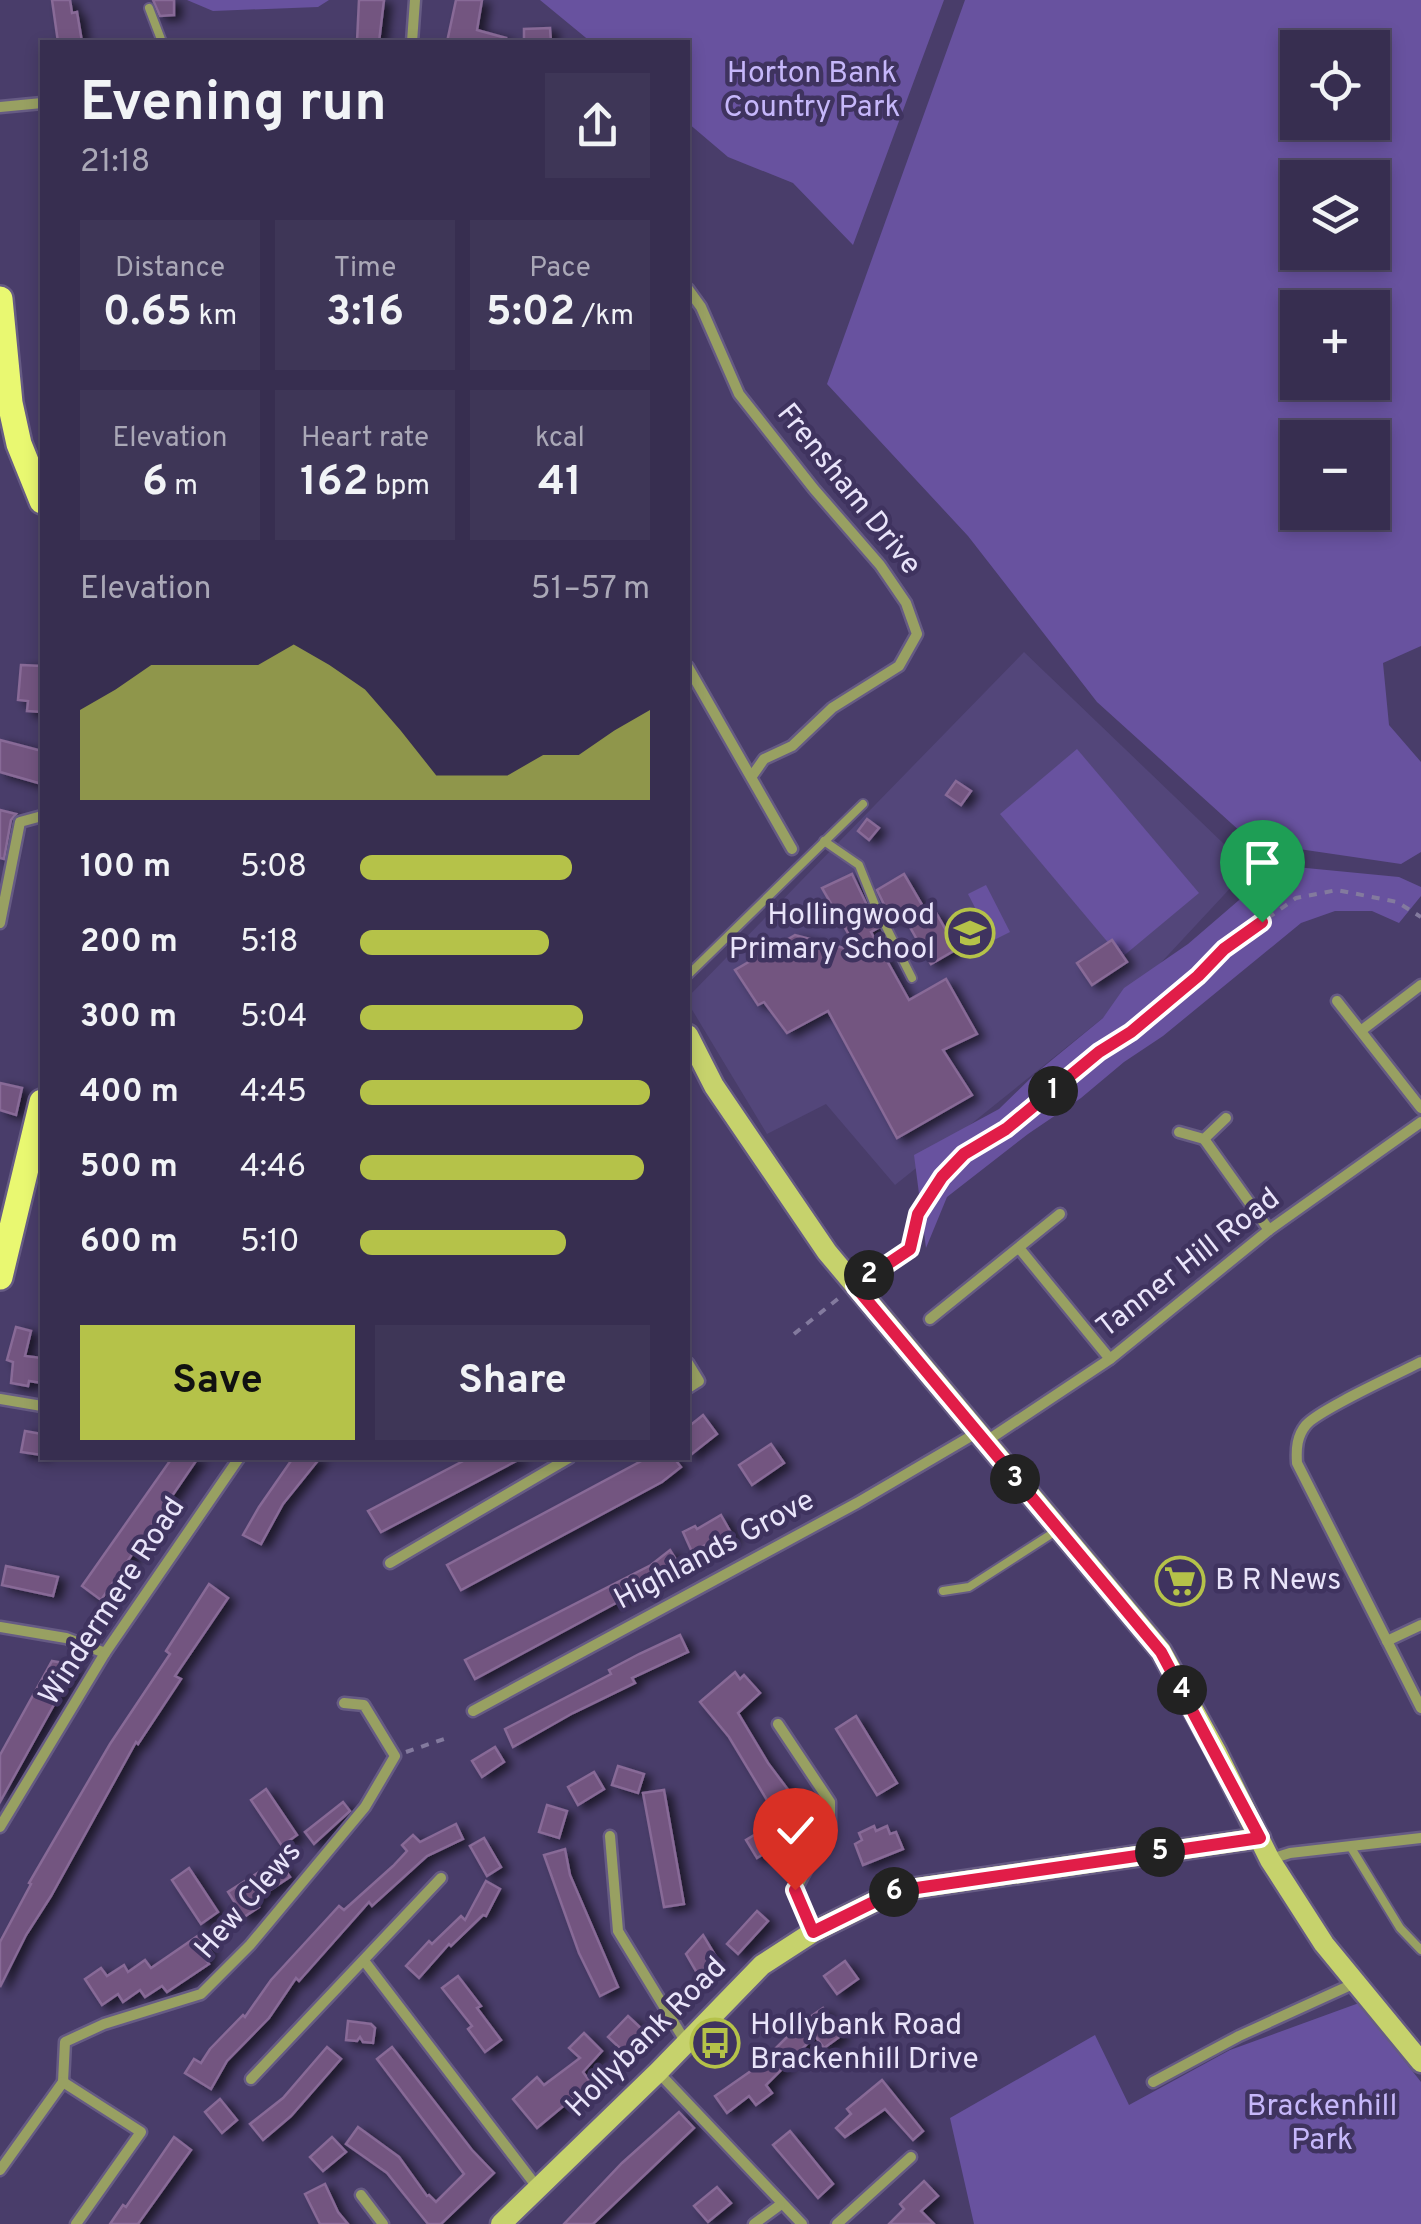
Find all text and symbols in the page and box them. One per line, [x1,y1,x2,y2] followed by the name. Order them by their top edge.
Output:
[1280,30,1390,530] map controls
[1280,30,1390,140] button: locate
[724,56,900,127] park label: Horton Bank Country Park
[80,70,387,140] text: Evening run
[545,73,650,178] button: share
[80,143,150,183] text: 21:18
[1280,160,1390,270] button: layers
[115,251,225,287] text: Distance
[334,251,396,287] text: Time
[529,251,591,287] text: Pace
[103,287,192,340] text: 0.65
[326,287,404,340] text: 3:16
[486,287,575,340] text: 5:02
[1280,290,1390,400] button: +
[192,299,237,335] text: km
[575,299,634,335] text: /km
[768,397,928,583] street label: Frensham Drive
[1280,420,1390,530] button: −
[112,421,228,457] text: Elevation
[301,421,429,457] text: Heart rate
[535,421,585,457] text: kcal
[142,457,168,510] text: 6
[300,457,368,510] text: 162
[538,457,582,510] text: 41
[168,469,198,505] text: m
[368,469,430,505] text: bpm
[80,570,212,610] text: Elevation
[531,570,650,610] text: 51–57 m
[1220,820,1305,923] pin
[1235,835,1290,890] icon: arrive
[80,848,171,888] text: 100 m
[240,848,307,888] text: 5:08
[729,898,935,969] place label: Hollingwood Primary School
[944,907,996,959] school or university icon: Hollingwood Primary School
[80,923,178,963] text: 200 m
[240,923,299,963] text: 5:18
[80,998,177,1038] text: 300 m
[240,998,308,1038] text: 5:04
[1028,1066,1078,1116] pin: 1
[80,1073,179,1113] text: 400 m
[240,1073,307,1113] text: 4:45
[1047,1073,1059,1109] text: 1
[80,1148,178,1188] text: 500 m
[240,1148,306,1188] text: 4:46
[1090,1181,1288,1347] street label: Tanner Hill Road
[80,1223,178,1263] text: 600 m
[240,1223,300,1263] text: 5:10
[844,1250,894,1300] pin: 2
[860,1257,878,1293] text: 2
[80,1325,355,1440] button: Save
[375,1325,650,1440] button: Share
[990,1454,1040,1504] pin: 3
[1007,1461,1023,1497] text: 3
[609,1483,821,1619] street label: Highlands Grove
[32,1491,194,1713] street label: Windermere Road
[1154,1555,1206,1607] supermarket icon: B R News
[1215,1563,1341,1600] place label: B R News
[1157,1665,1207,1715] pin: 4
[1173,1672,1191,1708] text: 4
[753,1788,838,1891] pin
[768,1803,823,1858] icon: check
[1135,1827,1185,1877] pin: 5
[1151,1834,1169,1870] text: 5
[188,1835,310,1967] street label: Hew Clews
[869,1867,919,1917] pin: 6
[885,1874,903,1910] text: 6
[559,1950,735,2126] street label: Hollybank Road
[750,2008,979,2079] place label: Hollybank Road Brackenhill Drive
[689,2017,741,2069] bus stop icon: Hollybank Road Brackenhill Drive
[1247,2089,1397,2160] park label: Brackenhill Park

